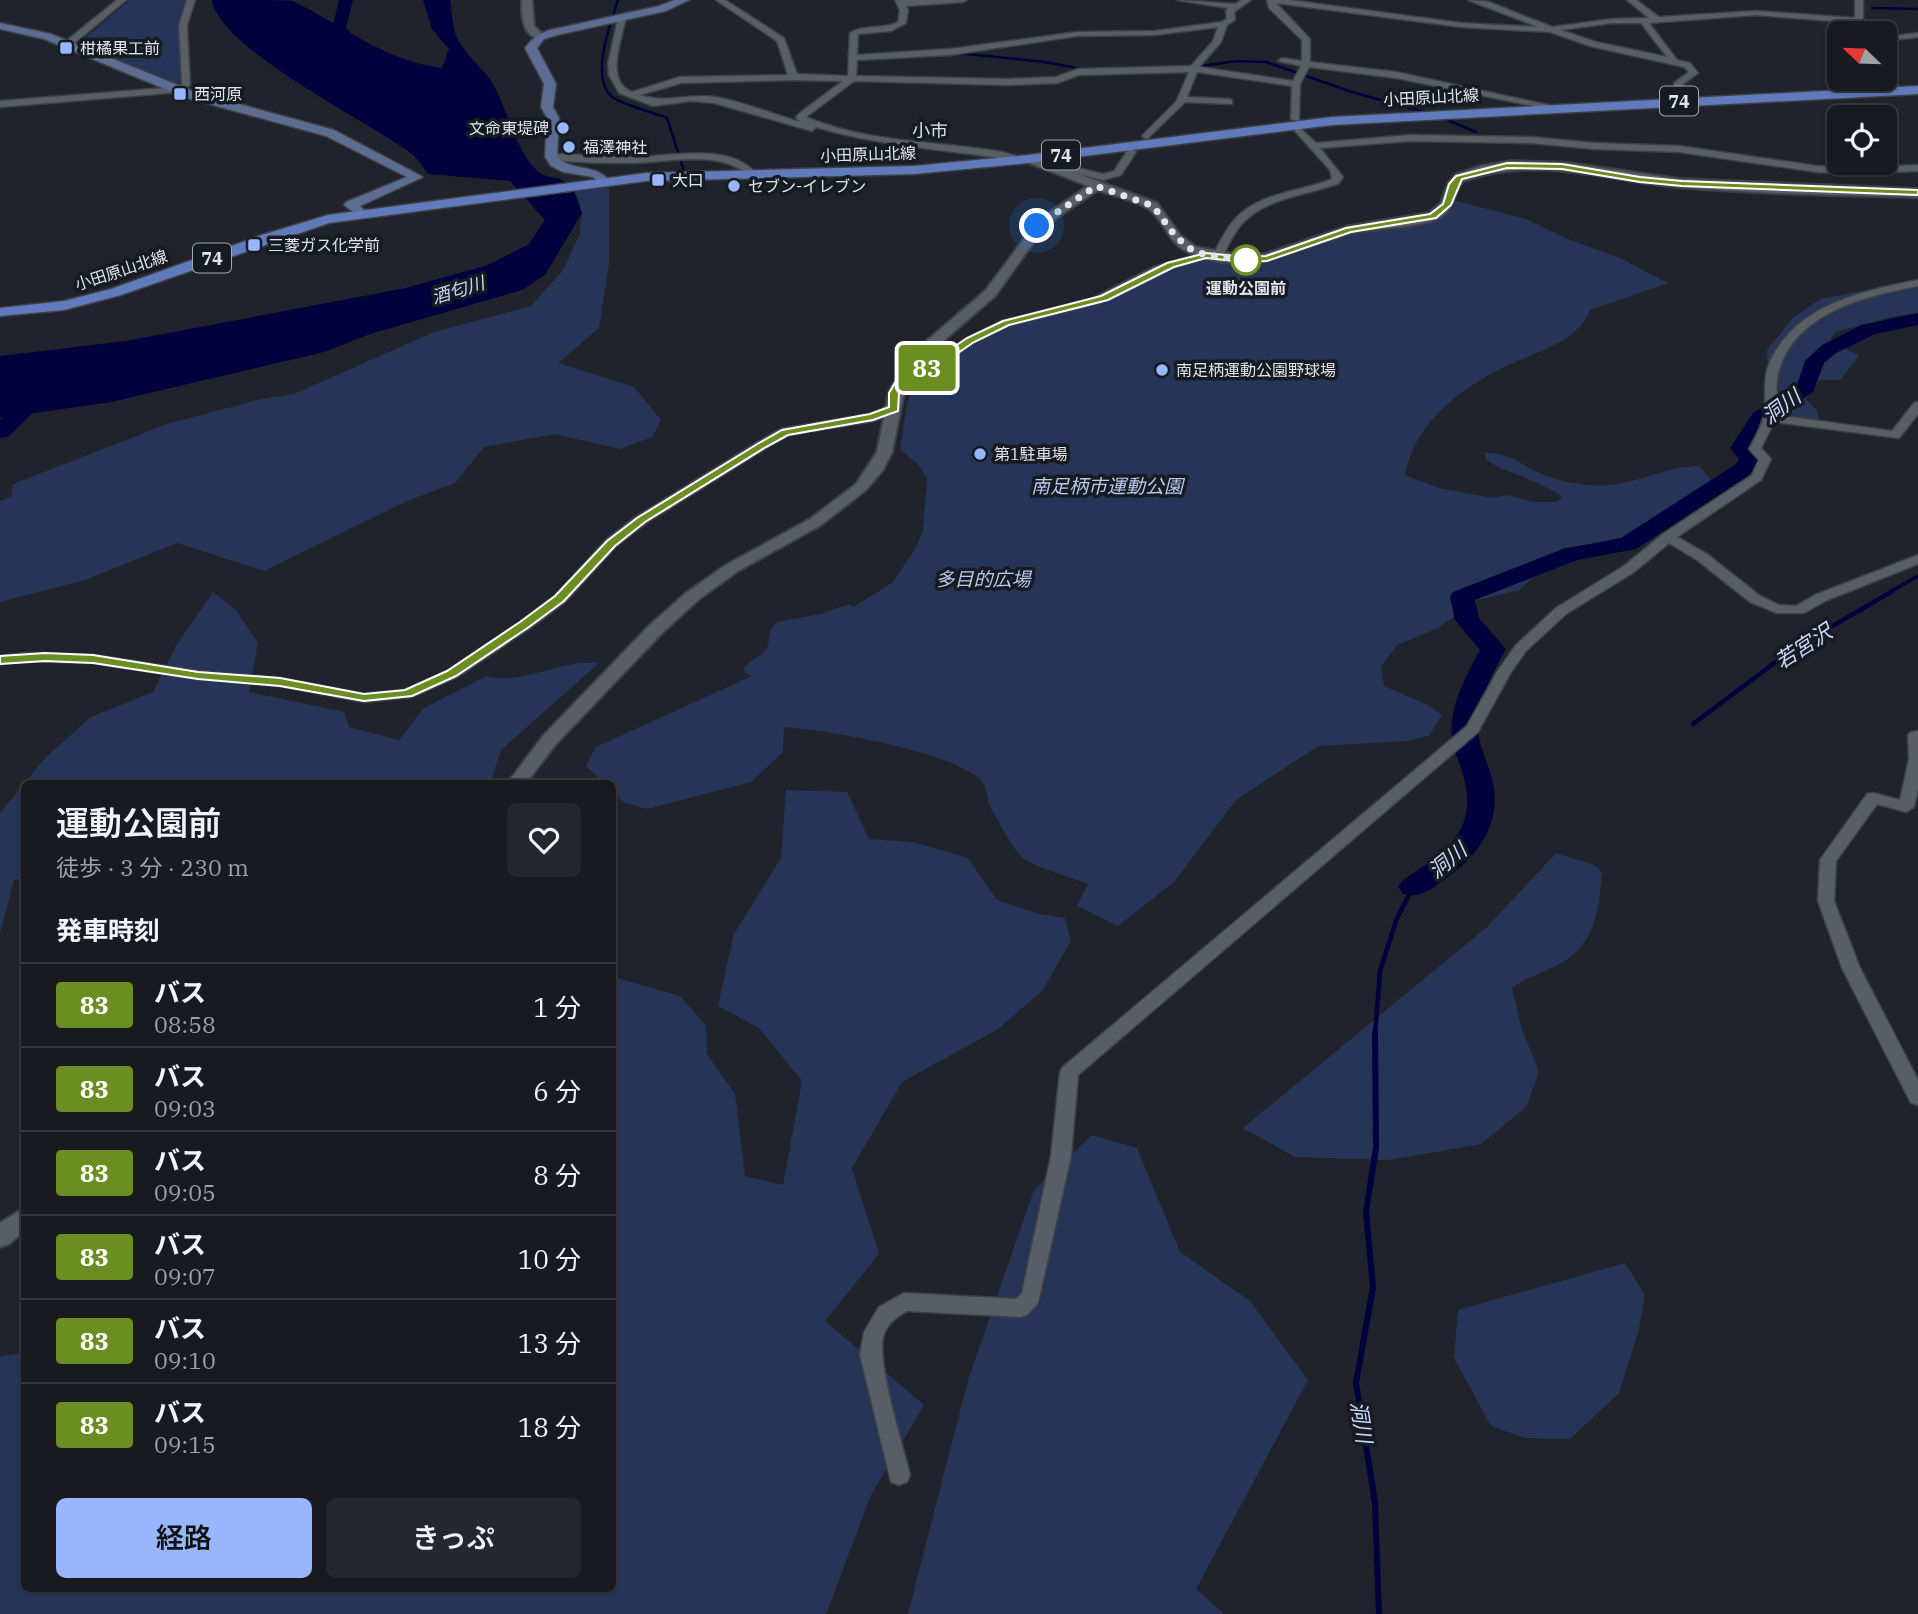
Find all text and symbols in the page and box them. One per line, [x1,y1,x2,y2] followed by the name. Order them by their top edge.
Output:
[1827,21,1897,91] north arrow
[1827,21,1897,175] map controls
[80,38,160,58] place label: 柑橘果工前
[58,40,74,56] marker: 柑橘果工前
[194,84,242,104] place label: 西河原
[1383,85,1479,109] street label: 小田原山北線
[172,86,188,102] marker: 西河原
[1660,86,1698,116] road number: 74
[1827,105,1897,175] button: locate
[469,118,549,138] place label: 文命東堤碑
[912,119,948,142] district label: 小市
[555,120,571,136] marker: 文命東堤碑
[583,137,647,157] place label: 福澤神社
[561,139,577,155] marker: 福澤神社
[1042,140,1080,170] road number: 74
[820,142,916,166] street label: 小田原山北線
[672,170,704,190] place label: 大口
[650,172,666,188] marker: 大口
[748,176,866,196] place label: セブン-イレブン
[726,178,742,194] marker: セブン-イレブン
[1019,208,1054,243] your location
[268,235,380,255] place label: 三菱ガス化学前
[246,237,262,253] marker: 三菱ガス化学前
[193,244,231,272] road number: 74
[1231,245,1261,275] marker: 運動公園前
[72,246,170,294] street label: 小田原山北線
[429,271,489,309] water label: 酒匂川
[1206,278,1286,298] place label: 運動公園前
[895,345,958,391] line badge: 83
[913,352,941,384] text: 83
[1176,360,1336,380] place label: 南足柄運動公園野球場
[1154,362,1170,378] marker: 南足柄運動公園野球場
[1756,381,1808,430] water label: 洞川
[994,444,1068,464] place label: 第1駐車場
[972,446,988,462] marker: 第1駐車場
[1031,474,1186,498] park label: 南足柄市運動公園
[935,567,1032,591] park label: 多目的広場
[1769,615,1840,675] water label: 若宮沢
[56,801,221,844] text: 運動公園前
[507,803,581,877] button: heart
[1422,835,1474,884] water label: 洞川
[56,852,249,882] text: 徒歩 · 3 分 · 230 m
[56,913,160,947] text: 発車時刻
[154,975,206,1009] text: バス
[80,989,109,1021] text: 83
[533,990,581,1024] text: 1 分
[154,1009,216,1039] text: 08:58
[154,1059,206,1093] text: バス
[80,1073,109,1105] text: 83
[533,1074,581,1108] text: 6 分
[154,1093,216,1123] text: 09:03
[154,1143,206,1177] text: バス
[80,1157,109,1189] text: 83
[533,1158,581,1192] text: 8 分
[154,1177,216,1207] text: 09:05
[154,1227,206,1261] text: バス
[80,1241,109,1273] text: 83
[518,1242,581,1276] text: 10 分
[154,1261,216,1291] text: 09:07
[154,1311,206,1345] text: バス
[80,1325,109,1357] text: 83
[518,1326,581,1360] text: 13 分
[154,1345,216,1375] text: 09:10
[154,1395,206,1429] text: バス
[1345,1399,1379,1447] water label: 洞川
[80,1409,109,1441] text: 83
[518,1410,581,1444] text: 18 分
[154,1429,216,1459] text: 09:15
[56,1498,312,1578] button: 経路
[326,1498,581,1578] button: きっぷ

